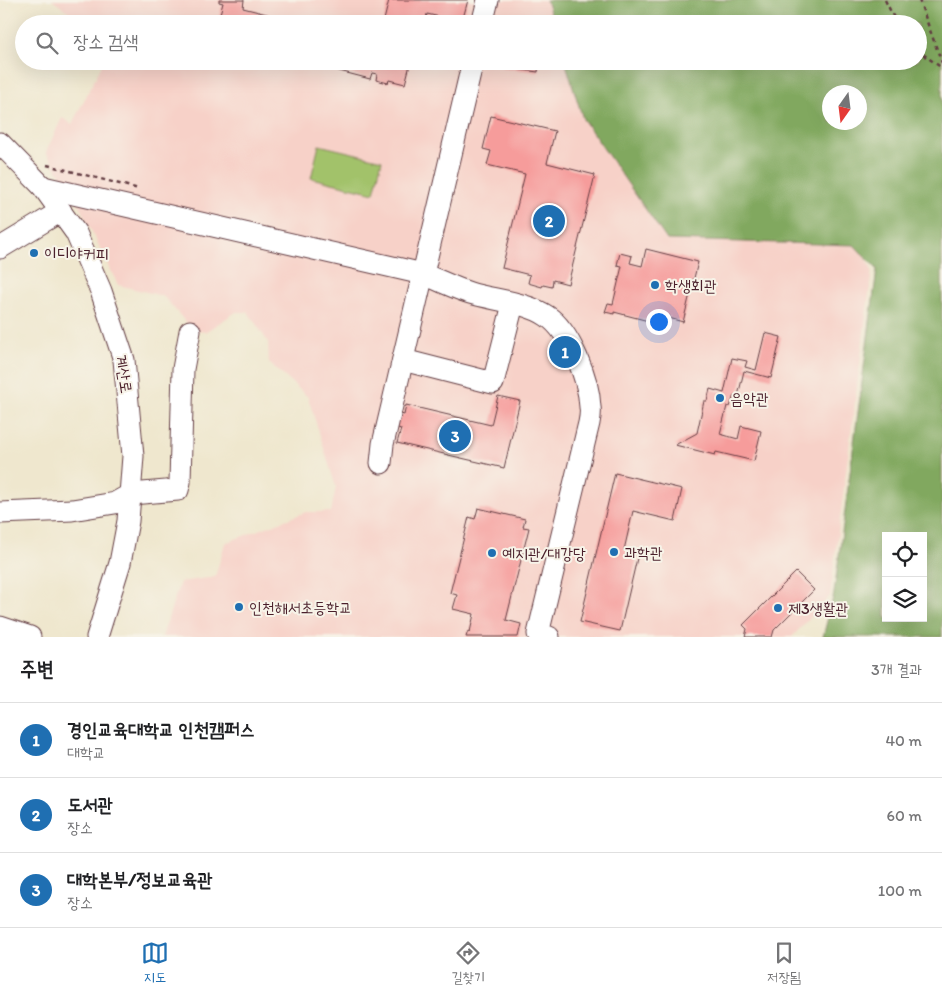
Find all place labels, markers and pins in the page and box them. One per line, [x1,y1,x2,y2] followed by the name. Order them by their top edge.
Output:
[533,202,565,240] pin: 2
[44,244,108,263] place label: 이디야커피
[28,247,40,259] marker: 이디야커피
[665,276,717,295] place label: 학생회관
[649,279,661,291] marker: 학생회관
[549,333,581,371] pin: 1
[730,389,769,408] place label: 음악관
[714,392,726,404] marker: 음악관
[439,417,471,455] pin: 3
[624,543,663,562] place label: 과학관
[502,544,586,563] place label: 예지관/대강당
[608,546,620,558] marker: 과학관
[486,547,498,559] marker: 예지관/대강당
[249,598,352,617] place label: 인천해서초등학교
[788,599,848,618] place label: 제3생활관
[233,601,245,613] marker: 인천해서초등학교
[772,602,784,614] marker: 제3생활관

